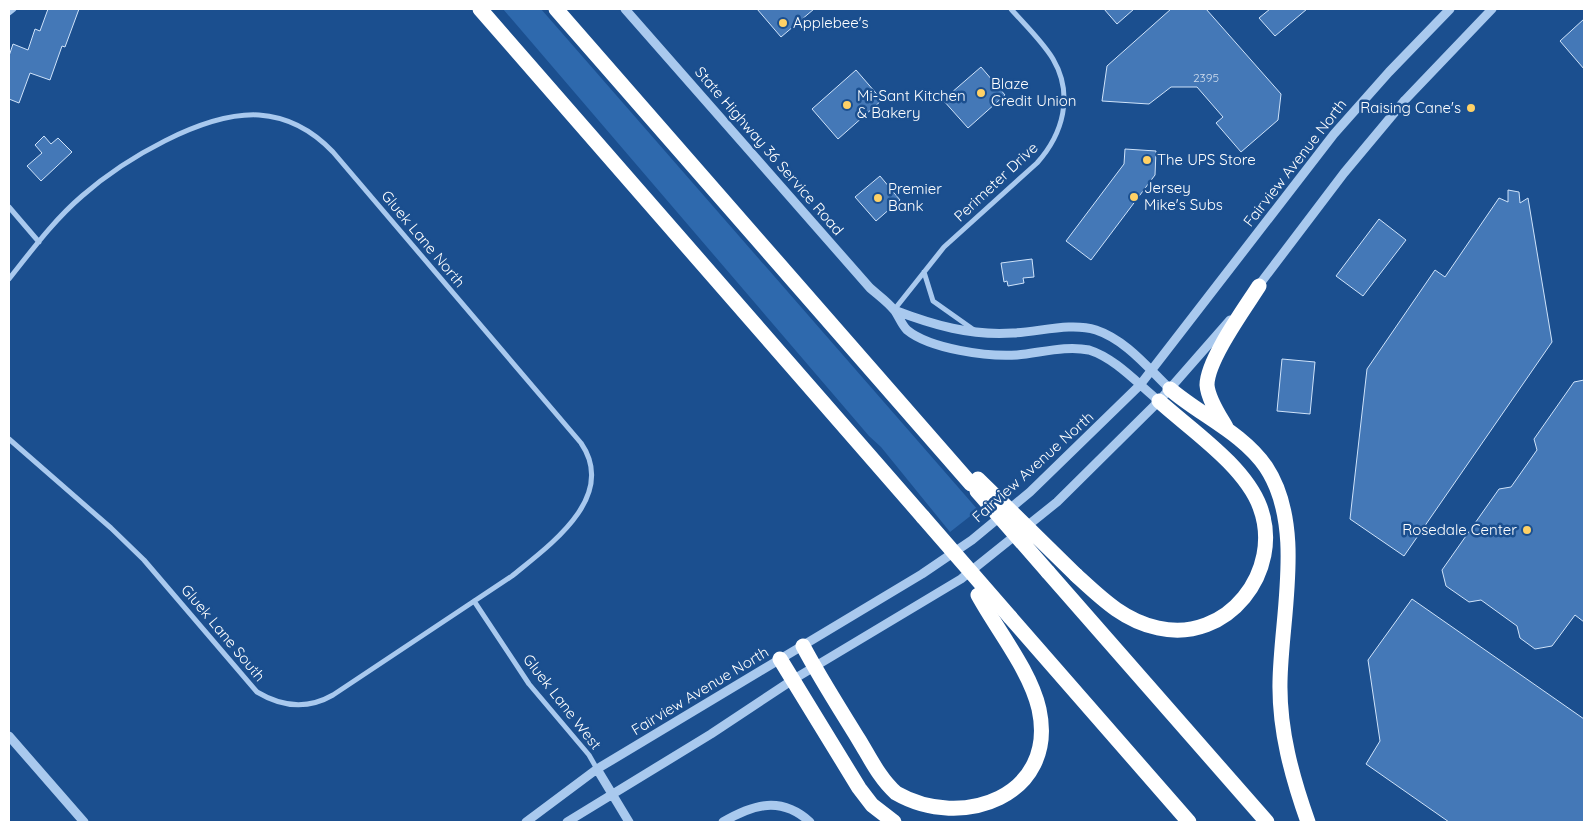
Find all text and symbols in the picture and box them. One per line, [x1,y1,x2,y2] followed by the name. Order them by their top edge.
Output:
[793,13,869,32] place label: Applebee's
[777,17,789,29] marker: Applebee's
[691,62,848,239] street label: State Highway 36 Service Road
[1193,70,1219,85] house number: 2395
[991,74,1077,110] place label: Blaze Credit Union
[857,86,966,122] place label: Mi-Sant Kitchen & Bakery
[975,87,987,99] marker: Blaze Credit Union
[1239,95,1350,230] street label: Fairview Avenue North
[1360,98,1461,117] place label: Raising Cane's
[841,99,853,111] marker: Mi-Sant Kitchen & Bakery
[1465,102,1477,114] marker: Raising Cane's
[950,138,1042,225] street label: Perimeter Drive
[1157,150,1256,169] place label: The UPS Store
[1141,154,1153,166] marker: The UPS Store
[1144,178,1223,214] place label: Jersey Mike's Subs
[888,179,942,215] place label: Premier Bank
[377,186,469,291] street label: Gluek Lane North
[1128,191,1140,203] marker: Jersey Mike's Subs
[872,192,884,204] marker: Premier Bank
[968,407,1097,526] street label: Fairview Avenue North
[1402,520,1517,539] place label: Rosedale Center
[1521,524,1533,536] marker: Rosedale Center
[177,580,270,685] street label: Gluek Lane South
[628,642,772,739] street label: Fairview Avenue North
[519,650,606,753] street label: Gluek Lane West

